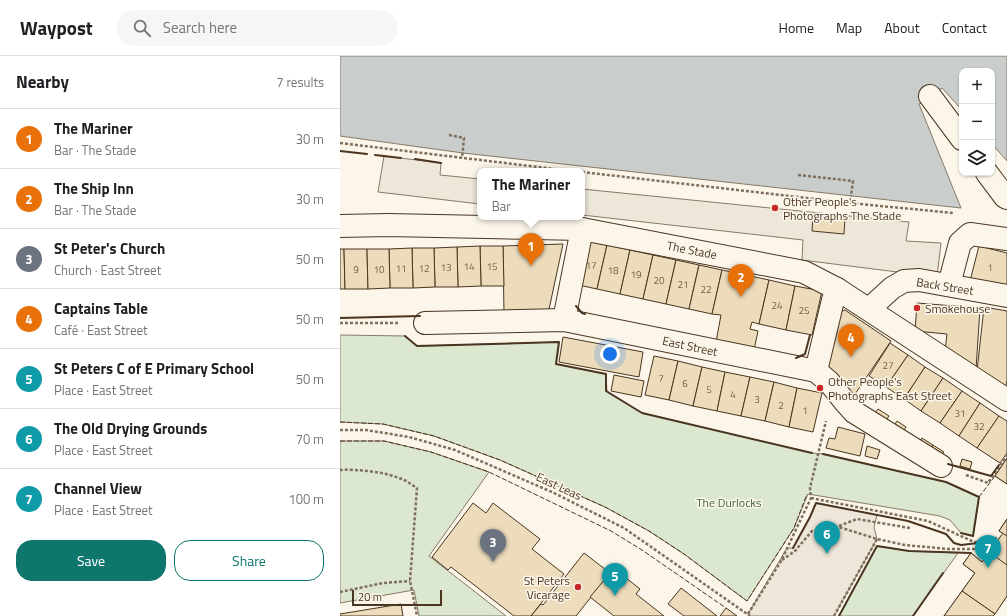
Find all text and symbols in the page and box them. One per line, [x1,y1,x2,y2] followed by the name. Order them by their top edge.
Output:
[117,10,397,46] search box
[20,13,93,42] text: Waypost
[163,16,237,39] text: Search here
[131,17,153,39] icon: search
[779,17,814,38] text: Home
[836,17,862,38] text: Map
[884,17,920,38] text: About
[942,17,987,38] text: Contact
[959,68,995,176] map controls
[959,68,995,104] button: +
[16,69,69,95] text: Nearby
[276,72,324,92] text: 7 results
[959,104,995,140] button: −
[54,117,133,140] text: The Mariner
[25,129,33,149] text: 1
[296,129,324,149] text: 30 m
[54,140,136,160] text: Bar · The Stade
[959,140,995,176] button: layers
[477,168,585,220] popup
[492,173,570,196] text: The Mariner
[54,177,134,200] text: The Ship Inn
[25,189,33,209] text: 2
[296,189,324,209] text: 30 m
[783,192,901,225] place label: Other People's Photographs The Stade
[492,196,511,216] text: Bar
[54,200,136,220] text: Bar · The Stade
[770,203,780,213] marker: Other People's Photographs The Stade
[518,233,544,266] pin: 1
[665,236,719,264] street label: The Stade
[54,237,165,260] text: St Peter's Church
[25,249,33,269] text: 3
[296,249,324,269] text: 50 m
[585,258,597,273] house number: 17
[463,259,475,274] house number: 14
[486,259,498,274] house number: 15
[54,260,161,280] text: Church · East Street
[440,260,452,275] house number: 13
[987,260,993,275] house number: 1
[395,261,407,276] house number: 11
[418,261,430,276] house number: 12
[353,262,359,277] house number: 9
[373,262,385,277] house number: 10
[607,263,619,278] house number: 18
[728,264,754,297] pin: 2
[630,267,642,282] house number: 19
[915,272,976,300] street label: Back Street
[653,273,665,288] house number: 20
[677,277,689,292] house number: 21
[700,282,712,297] house number: 22
[54,297,148,320] text: Captains Table
[771,298,783,313] house number: 24
[925,299,990,318] place label: Smokehouse
[798,303,810,318] house number: 25
[912,303,922,313] marker: Smokehouse
[25,309,33,329] text: 4
[296,309,324,329] text: 50 m
[54,320,148,340] text: Café · East Street
[838,324,864,357] pin: 4
[661,331,720,361] street label: East Street
[600,344,620,364] your location
[54,357,254,380] text: St Peters C of E Primary School
[882,358,894,373] house number: 27
[25,369,33,389] text: 5
[296,369,324,389] text: 50 m
[658,371,664,386] house number: 7
[828,372,953,405] place label: Other People's Photographs East Street
[682,376,688,391] house number: 6
[54,380,153,400] text: Place · East Street
[706,382,712,397] house number: 5
[815,383,825,393] marker: Other People's Photographs East Street
[730,387,736,402] house number: 4
[754,392,760,407] house number: 3
[778,398,784,413] house number: 2
[802,403,808,418] house number: 1
[954,406,966,421] house number: 31
[54,417,207,440] text: The Old Drying Grounds
[973,419,985,434] house number: 32
[25,429,33,449] text: 6
[296,429,324,449] text: 70 m
[54,440,153,460] text: Place · East Street
[533,467,585,505] street label: East Leas
[54,477,142,500] text: Channel View
[25,489,33,509] text: 7
[288,489,324,509] text: 100 m
[696,493,762,512] park label: The Durlocks
[54,500,153,520] text: Place · East Street
[814,521,840,554] pin: 6
[480,529,506,562] pin: 3
[975,535,1001,568] pin: 7
[16,540,166,581] button: Save
[174,540,324,581] button: Share
[602,563,628,596] pin: 5
[524,571,570,604] place label: St Peters Vicarage
[573,582,583,592] marker: St Peters Vicarage
[352,588,442,607] scale bar
[358,589,382,605] text: 20 m

